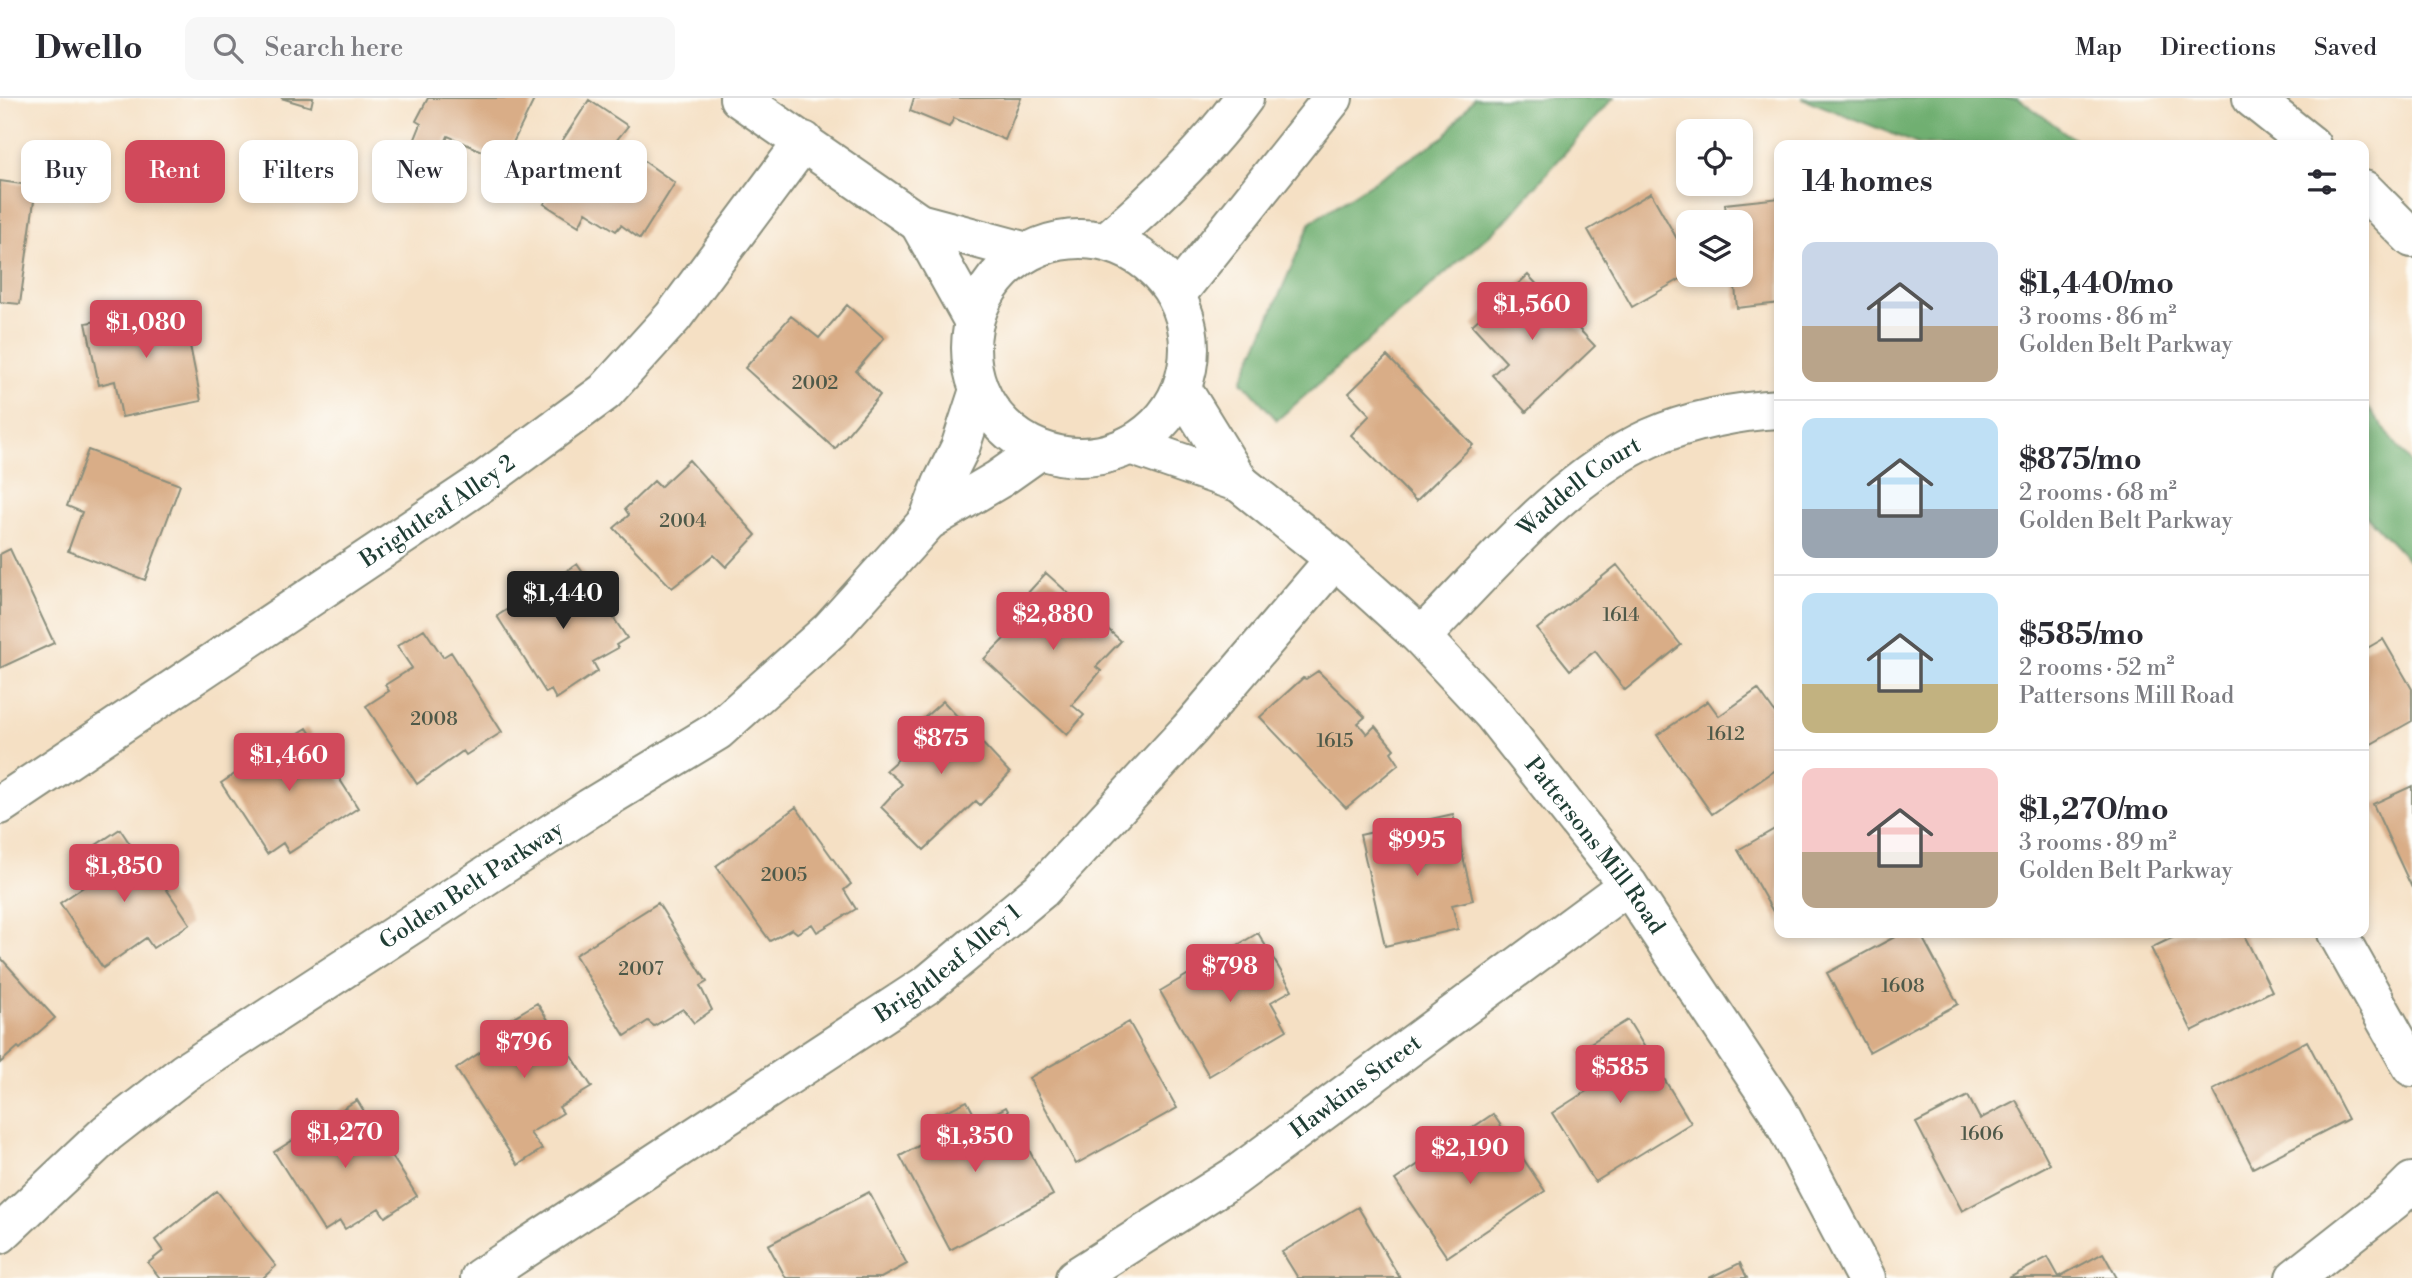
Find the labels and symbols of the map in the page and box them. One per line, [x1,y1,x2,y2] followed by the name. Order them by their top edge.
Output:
[1475,282,1589,342] pin: $1,560
[89,300,203,360] pin: $1,080
[792,371,838,395] house number: 2002
[1511,431,1645,543] street label: Waddell Court
[354,449,521,574] street label: Brightleaf Alley 2
[659,509,707,533] house number: 2004
[506,572,620,631] pin: $1,440
[996,592,1110,652] pin: $2,880
[1602,603,1640,627] house number: 1614
[410,707,458,731] house number: 2008
[900,716,982,776] pin: $875
[1707,722,1745,746] house number: 1612
[1316,729,1354,753] house number: 1615
[232,734,346,793] pin: $1,460
[1518,752,1671,939] street label: Pattersons Mill Road
[374,815,569,956] street label: Golden Belt Parkway
[1376,818,1458,878] pin: $995
[67,844,181,904] pin: $1,850
[761,863,807,887] house number: 2005
[869,898,1027,1030] street label: Brightleaf Alley 1
[1189,944,1271,1004] pin: $798
[618,957,664,981] house number: 2007
[1881,974,1925,998] house number: 1608
[483,1020,565,1080] pin: $796
[1285,1029,1427,1145] street label: Hawkins Street
[1579,1046,1661,1105] pin: $585
[288,1110,402,1170] pin: $1,270
[918,1114,1032,1174] pin: $1,350
[1960,1122,2004,1146] house number: 1606
[1413,1126,1527,1186] pin: $2,190

